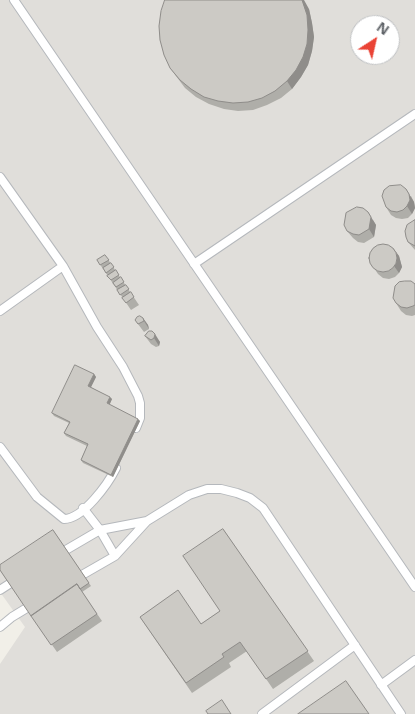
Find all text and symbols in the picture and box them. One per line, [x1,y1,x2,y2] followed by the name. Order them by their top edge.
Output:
[350,15,400,65] north arrow
[373,17,393,39] text: N

